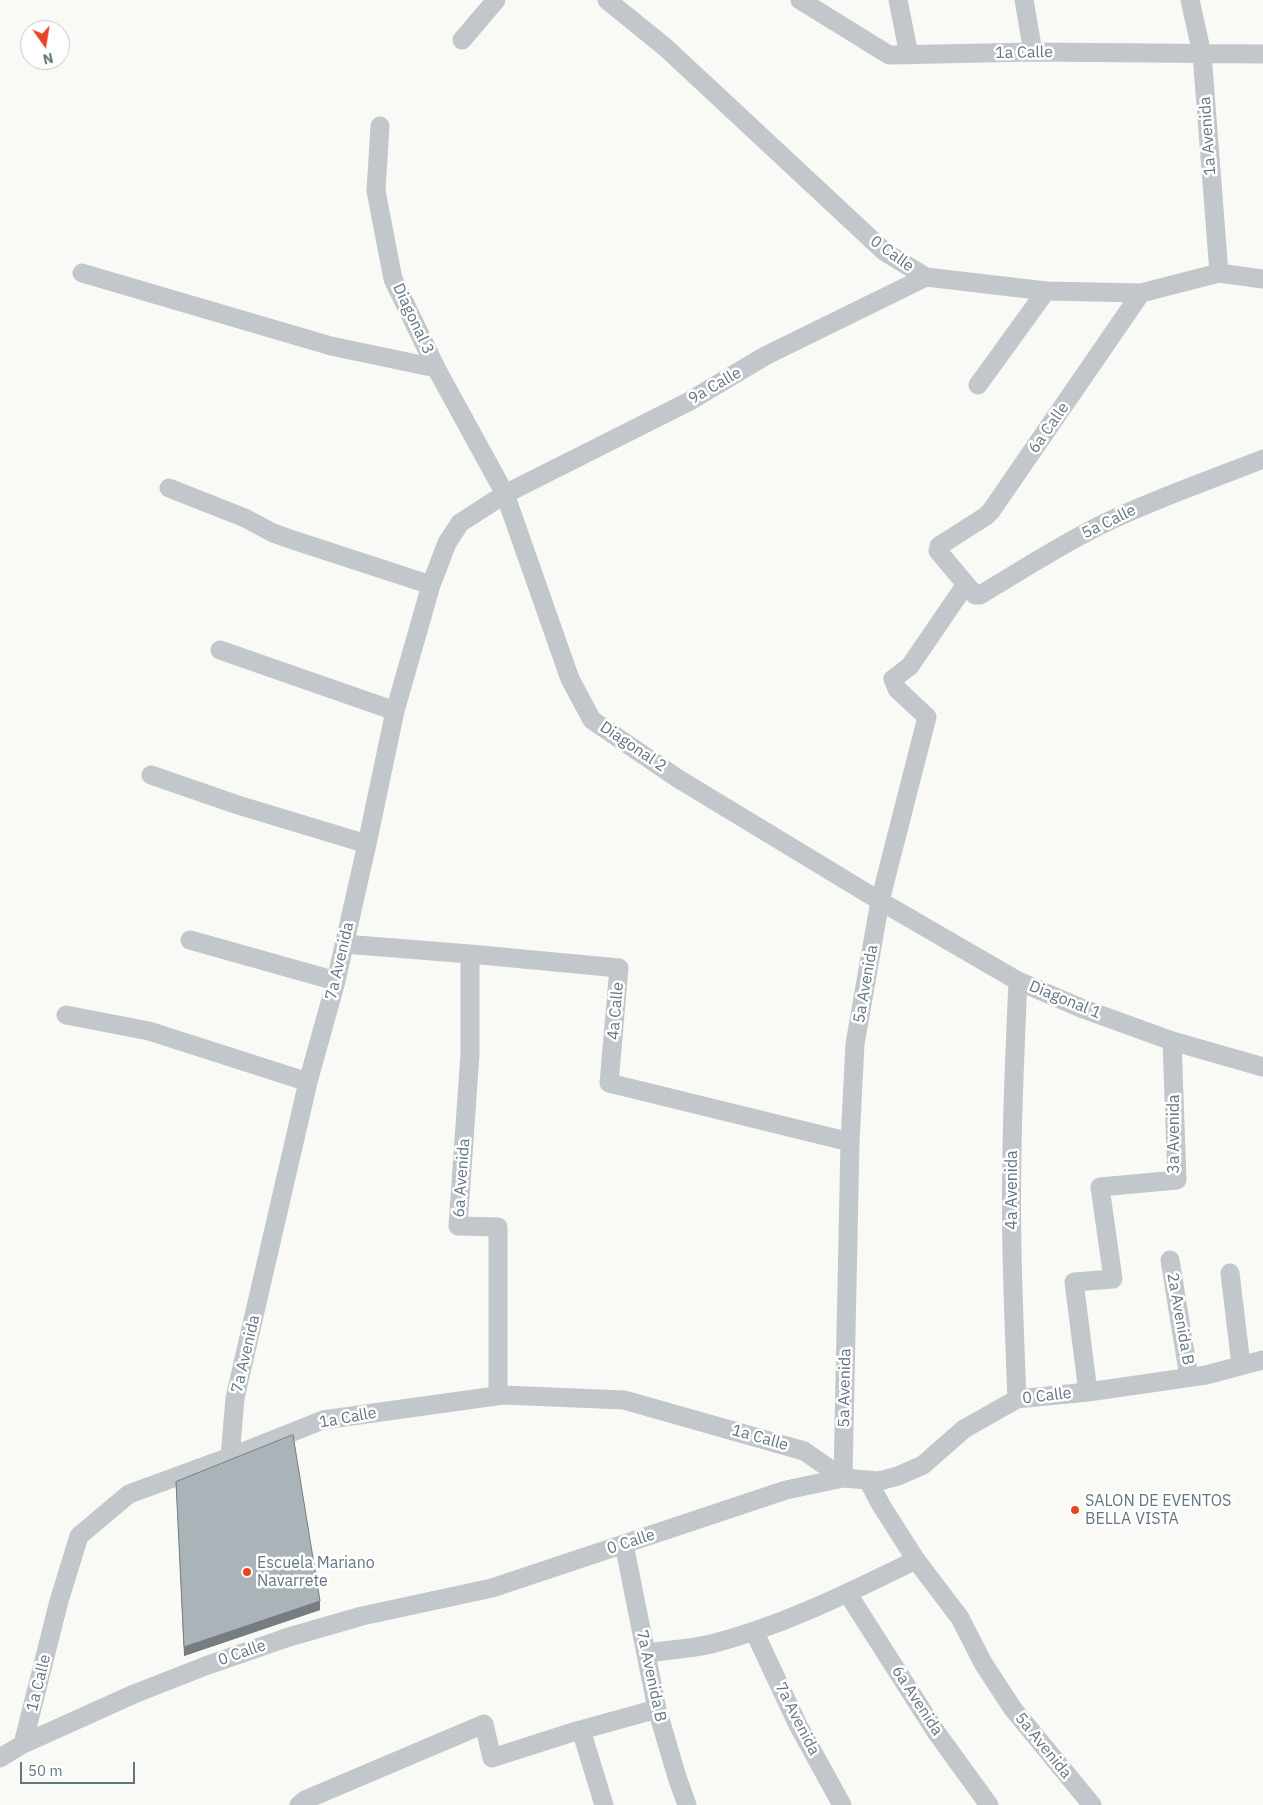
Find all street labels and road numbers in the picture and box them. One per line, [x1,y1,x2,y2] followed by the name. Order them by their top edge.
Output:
[995,43,1053,63] street label: 1a Calle
[1196,96,1220,176] street label: 1a Avenida
[866,232,918,276] street label: 0 Calle
[388,281,438,357] street label: Diagonal 3
[685,363,745,409] street label: 9a Calle
[1025,399,1073,457] street label: 6a Calle
[1079,501,1139,543] street label: 5a Calle
[596,718,670,776] street label: Diagonal 2
[322,920,358,1002] street label: 7a Avenida
[850,943,882,1025] street label: 5a Avenida
[1026,977,1104,1023] street label: Diagonal 1
[604,981,628,1041] street label: 4a Calle
[1164,1094,1184,1174] street label: 3a Avenida
[450,1138,474,1218] street label: 6a Avenida
[1002,1150,1022,1230] street label: 4a Avenida
[1162,1271,1198,1367] street label: 2a Avenida B
[228,1313,264,1395] street label: 7a Avenida
[835,1348,855,1428] street label: 5a Avenida
[1021,1383,1073,1409] street label: 0 Calle
[318,1404,378,1432] street label: 1a Calle
[730,1421,790,1455] street label: 1a Calle
[605,1525,657,1559] street label: 0 Calle
[632,1628,670,1724] street label: 7a Avenida B
[216,1636,268,1670] street label: 0 Calle
[23,1653,55,1713] street label: 1a Calle
[887,1663,947,1739] street label: 6a Avenida
[770,1679,824,1759] street label: 7a Avenida
[1011,1709,1075,1783] street label: 5a Avenida

